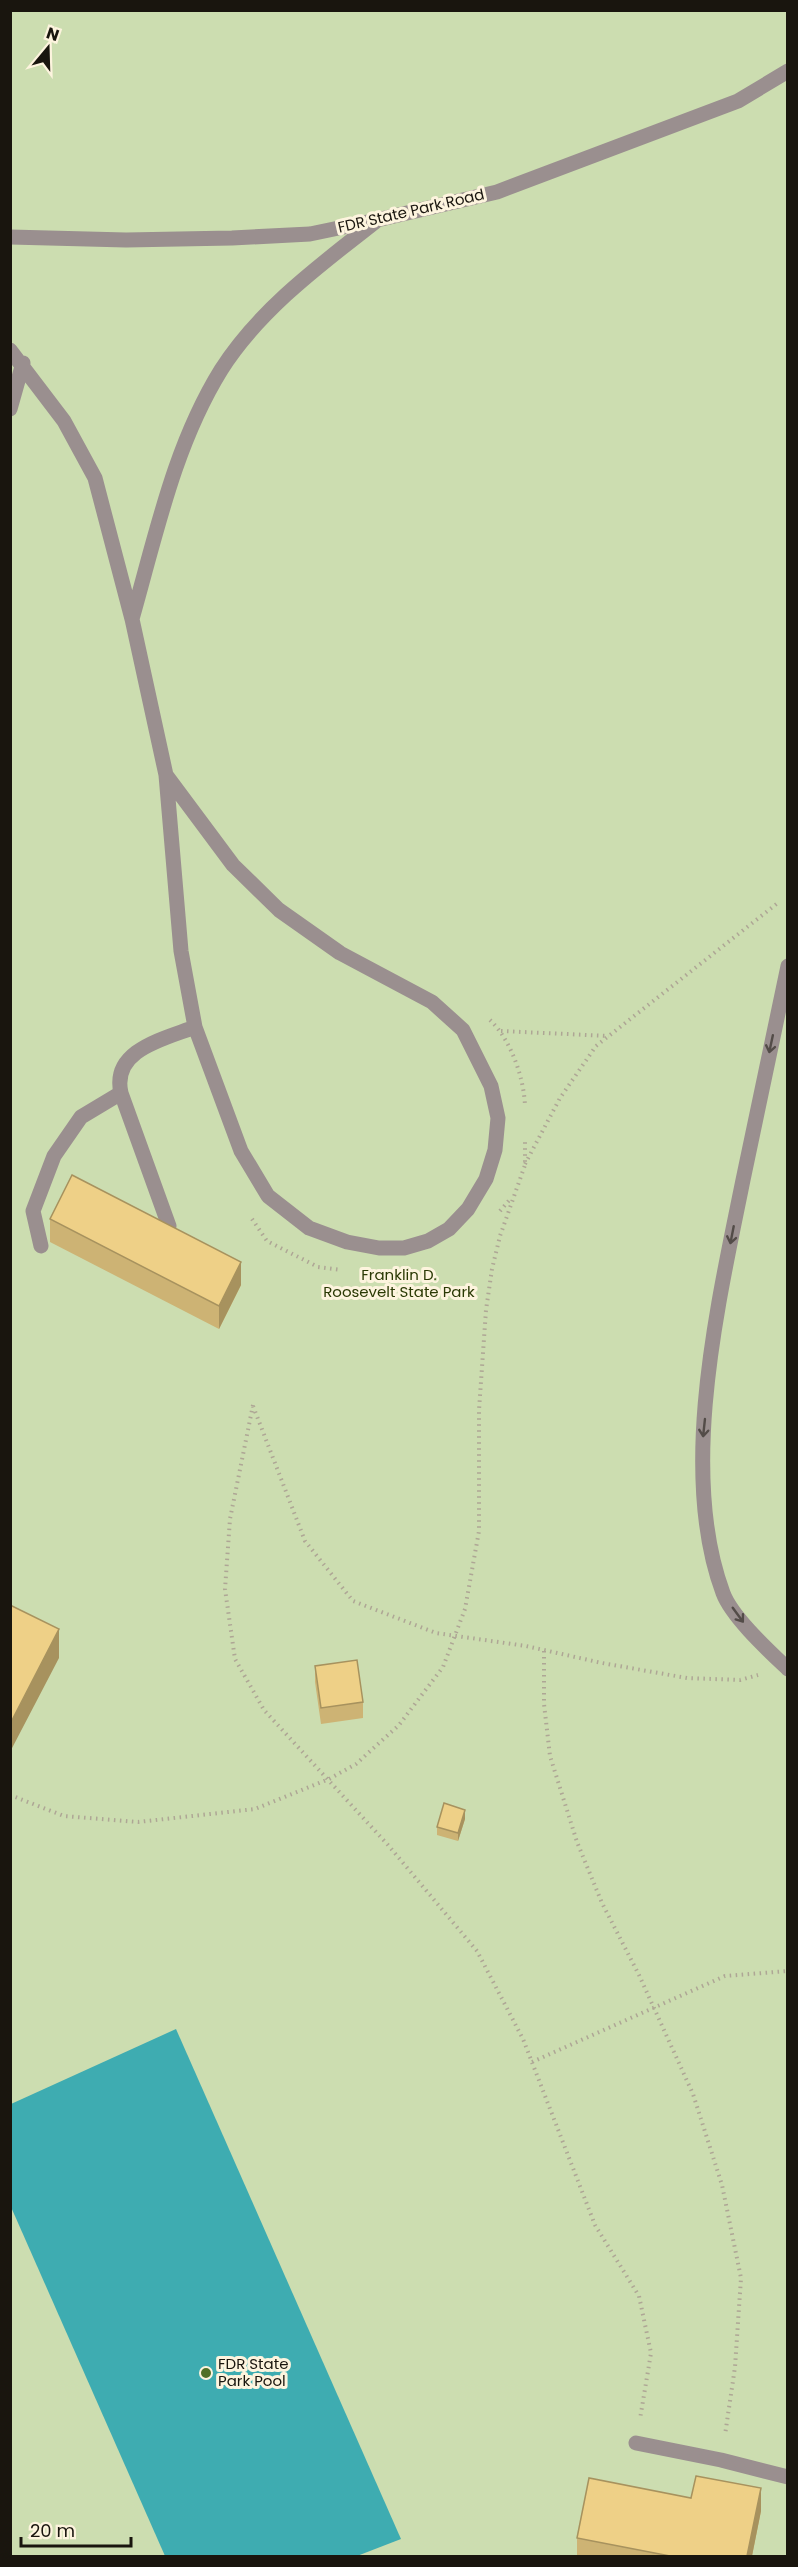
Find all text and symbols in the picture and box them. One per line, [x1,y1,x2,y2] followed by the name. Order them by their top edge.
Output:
[18,18,78,78] north arrow
[43,21,62,47] text: N
[336,183,486,238] street label: FDR State Park Road
[765,1034,777,1053] one-way arrow
[726,1225,737,1244] one-way arrow
[323,1264,475,1302] park label: Franklin D. Roosevelt State Park
[698,1418,709,1437] one-way arrow
[732,1607,745,1623] one-way arrow
[218,2353,288,2391] place label: FDR State Park Pool
[199,2366,213,2380] marker: FDR State Park Pool
[21,2510,130,2548] scale bar
[30,2518,75,2543] text: 20 m

